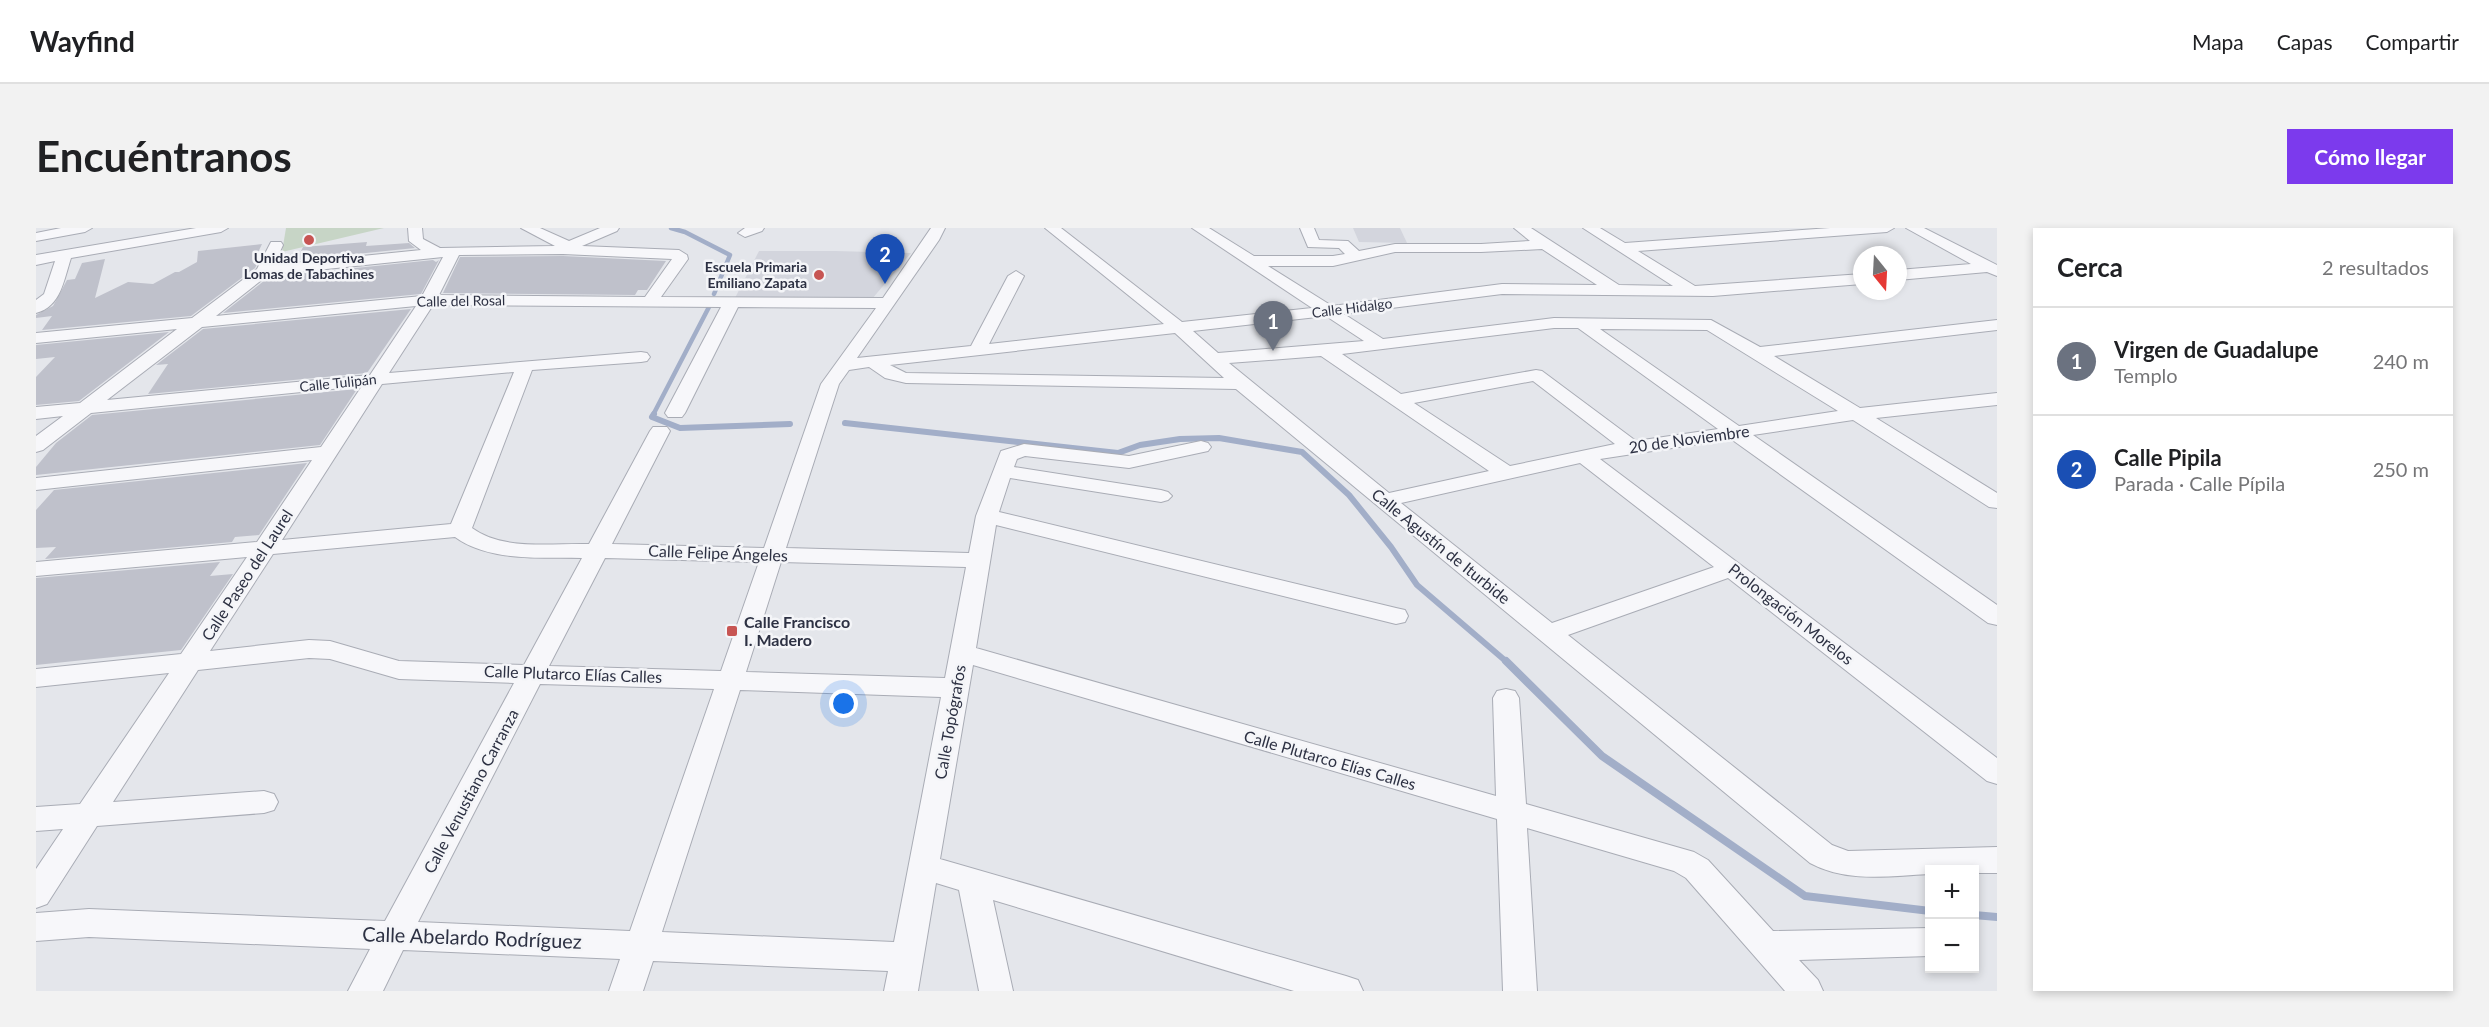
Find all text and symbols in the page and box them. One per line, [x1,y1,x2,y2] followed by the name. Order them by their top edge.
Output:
[30,24,135,58] text: Wayfind
[2192,29,2244,54] text: Mapa
[2277,29,2333,54] text: Capas
[2366,29,2459,54] text: Compartir
[2287,129,2453,184] button: Cómo llegar
[36,131,292,181] text: Encuéntranos
[302,233,316,247] marker: Unidad Deportiva Lomas de Tabachines
[866,235,904,284] pin: 2
[1853,246,1907,300] north arrow
[244,249,374,282] place label: Unidad Deportiva Lomas de Tabachines
[2057,251,2123,283] text: Cerca
[2322,255,2429,279] text: 2 resultados
[705,258,807,291] place label: Escuela Primaria Emiliano Zapata
[812,268,826,282] marker: Escuela Primaria Emiliano Zapata
[417,291,505,310] street label: Calle del Rosal
[1311,294,1393,321] street label: Calle Hidalgo
[1254,302,1292,351] pin: 1
[2114,336,2319,363] text: Virgen de Guadalupe
[2071,349,2082,373] text: 1
[2373,349,2429,373] text: 240 m
[2114,363,2178,387] text: Templo
[299,370,377,395] street label: Calle Tulipán
[1627,421,1750,456] street label: 20 de Noviembre
[2114,444,2222,471] text: Calle Pipila
[2071,457,2082,481] text: 2
[2373,457,2429,481] text: 250 m
[2114,471,2285,495] text: Parada · Calle Pípila
[1368,484,1514,607] street label: Calle Agustín de Iturbide
[197,506,296,644] street label: Calle Paseo del Laurel
[648,541,788,564] street label: Calle Felipe Ángeles
[1725,559,1858,668] street label: Prolongación Morelos
[744,612,850,649] place label: Calle Francisco I. Madero
[725,624,739,638] marker: Calle Francisco I. Madero
[484,661,662,686] street label: Calle Plutarco Elías Calles
[930,663,969,781] street label: Calle Topógrafos
[829,689,858,718] your location
[419,705,522,876] street label: Calle Venustiano Carranza
[1242,726,1418,793] street label: Calle Plutarco Elías Calles
[1925,865,1979,973] map controls
[1925,865,1979,919] button: +
[1925,919,1979,973] button: −
[362,921,582,953] street label: Calle Abelardo Rodríguez

